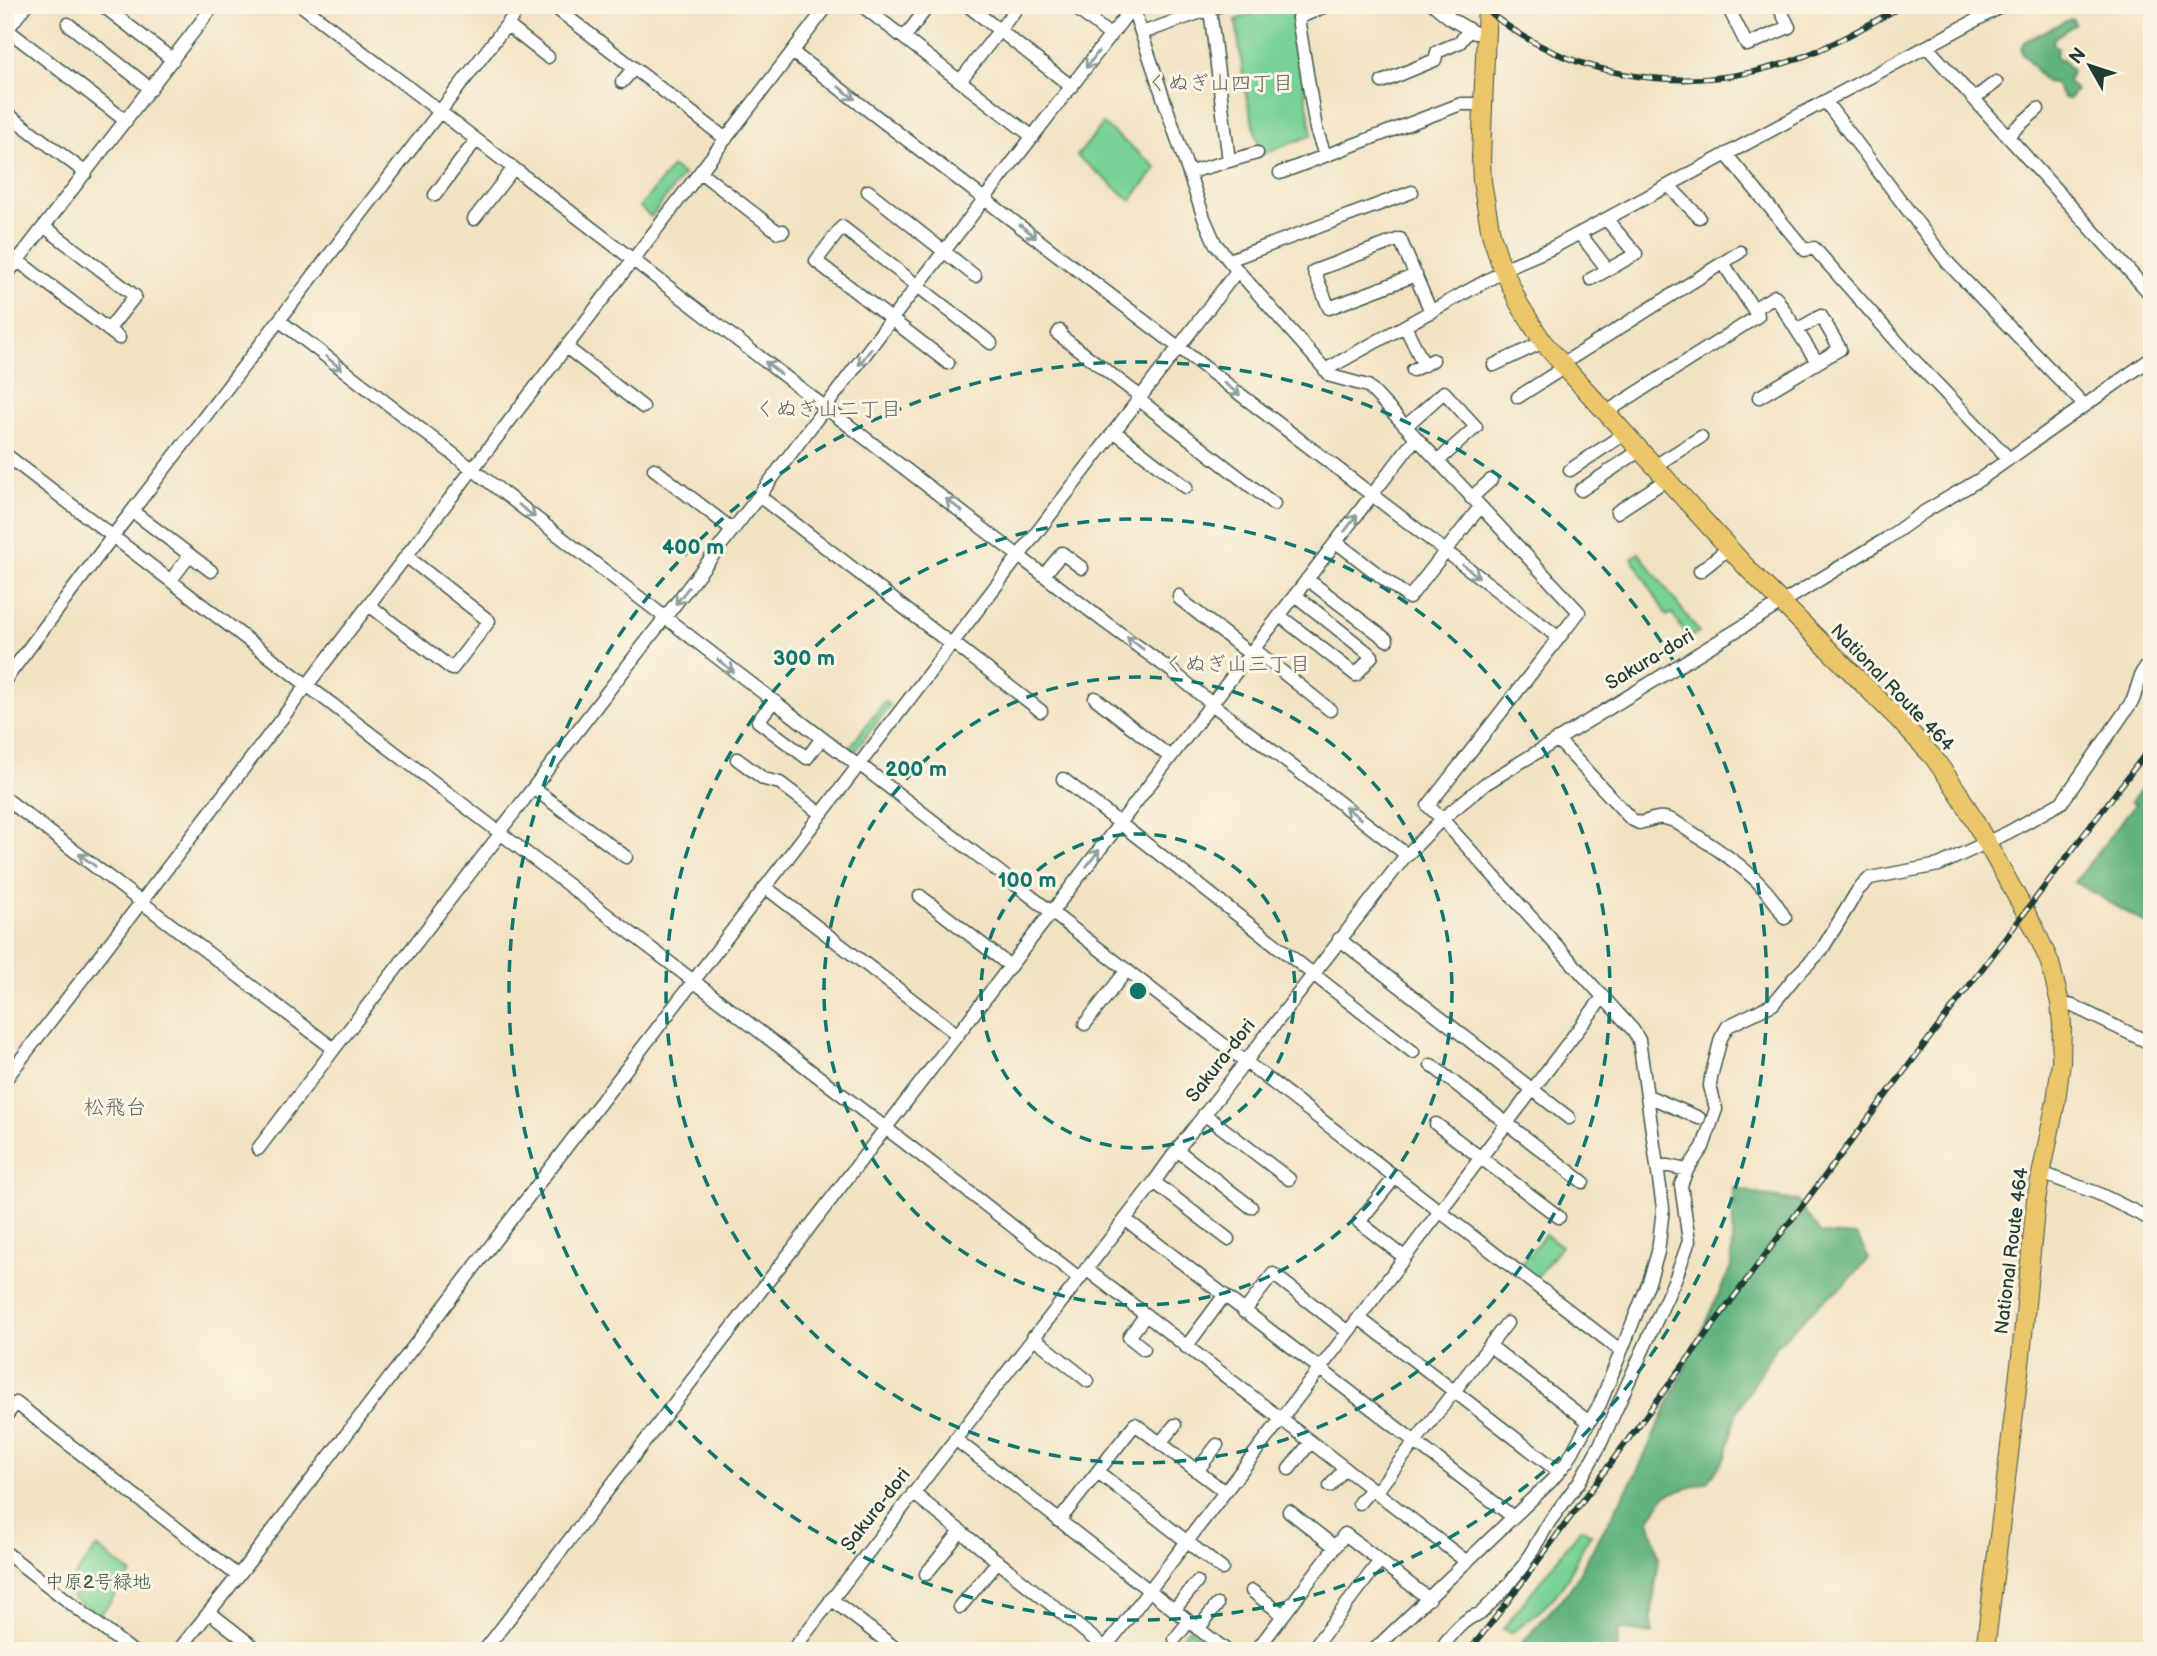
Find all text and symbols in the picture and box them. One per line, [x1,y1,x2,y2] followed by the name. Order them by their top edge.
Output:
[2056,32,2126,102] north arrow
[2065,43,2091,69] text: N
[1085,50,1100,68] one-way arrow
[1147,71,1294,96] district label: くぬぎ山四丁目
[837,86,856,101] one-way arrow
[1018,224,1036,239] one-way arrow
[857,347,872,365] one-way arrow
[324,355,343,370] one-way arrow
[764,360,782,375] one-way arrow
[1222,381,1241,396] one-way arrow
[755,397,902,422] district label: くぬぎ山二丁目
[945,498,963,513] one-way arrow
[518,503,536,518] one-way arrow
[1343,514,1358,532] one-way arrow
[662,535,724,560] text: 400 m
[1462,563,1480,578] one-way arrow
[674,586,689,604] one-way arrow
[1825,620,1959,757] street label: National Route 464
[1602,625,1698,695] street label: Sakura-dori
[1126,636,1144,651] one-way arrow
[773,646,835,671] text: 300 m
[1164,652,1311,677] district label: くぬぎ山三丁目
[716,658,735,673] one-way arrow
[885,757,947,782] text: 200 m
[1344,805,1362,820] one-way arrow
[1086,850,1101,868] one-way arrow
[79,853,97,868] one-way arrow
[998,868,1056,893] text: 100 m
[1126,979,1150,1003] centre of rings
[1181,1015,1261,1107] street label: Sakura-dori
[84,1095,147,1120] district label: 松飛台
[1990,1166,2034,1336] street label: National Route 464
[836,1464,916,1556] street label: Sakura-dori
[45,1571,151,1594] park label: 中原2号緑地

